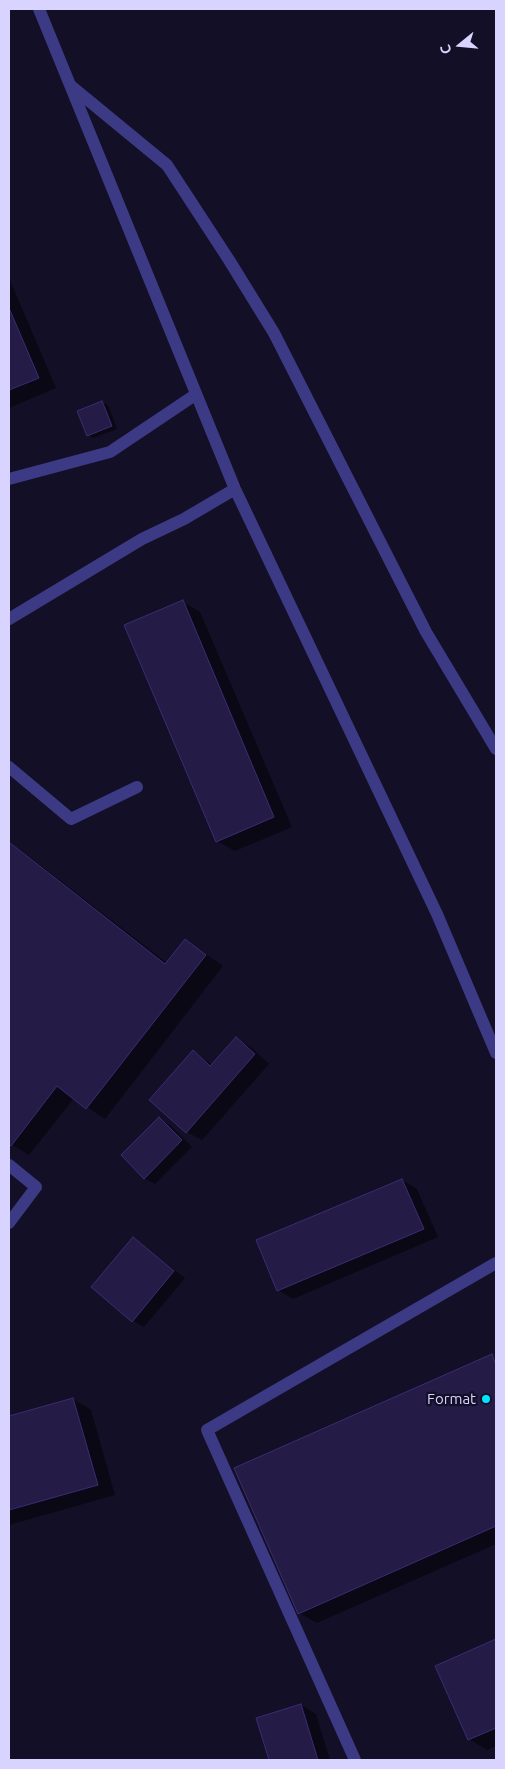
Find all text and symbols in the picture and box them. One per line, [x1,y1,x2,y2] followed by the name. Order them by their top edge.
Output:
[435,20,485,70] north arrow
[437,43,455,56] text: С
[427,1390,476,1408] place label: Format
[480,1393,492,1405] marker: Format

